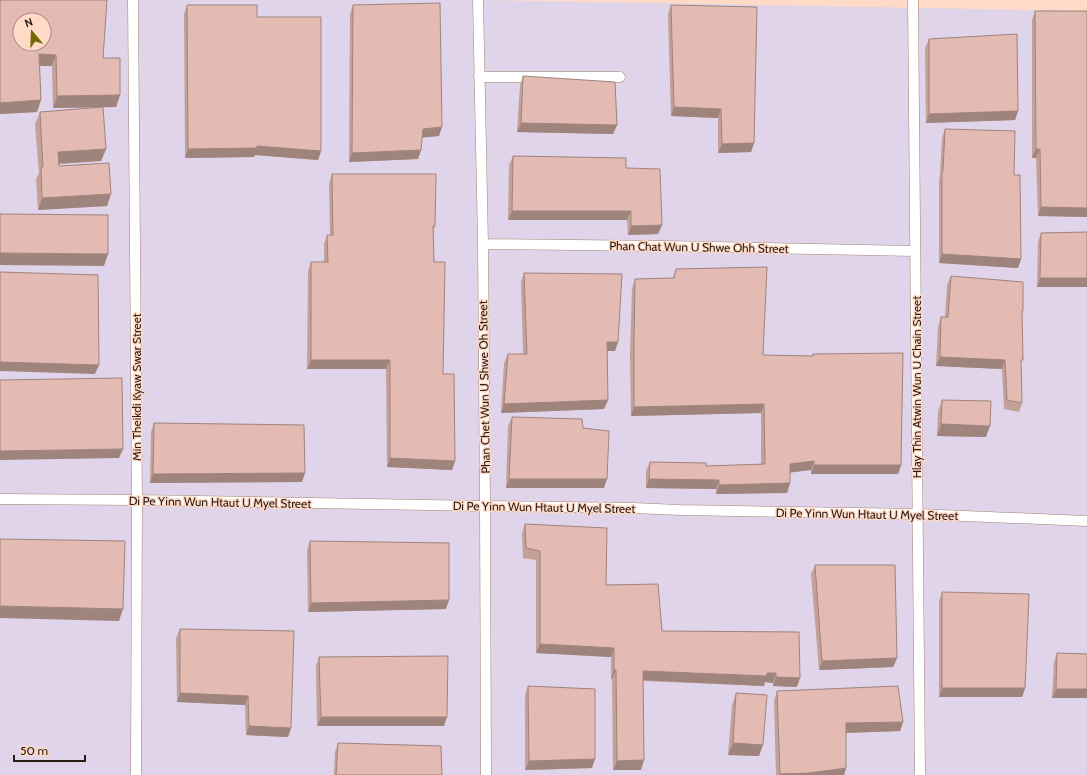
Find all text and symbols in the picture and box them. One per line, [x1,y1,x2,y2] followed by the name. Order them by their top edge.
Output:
[12,12,52,52] north arrow
[23,15,35,30] text: N
[609,238,789,256] street label: Phan Chat Wun U Shwe Ohh Street
[909,296,924,478] street label: Hlay Thin Atwin Wun U Chain Street
[475,300,493,474] street label: Phan Chet Wun U Shwe Oh Street
[129,313,144,461] street label: Min Theikdi Kyaw Swar Street
[129,493,311,511] street label: Di Pe Yinn Wun Htaut U Myel Street
[453,498,635,516] street label: Di Pe Yinn Wun Htaut U Myel Street
[776,505,958,523] street label: Di Pe Yinn Wun Htaut U Myel Street
[14,737,85,763] scale bar
[20,743,48,758] text: 50 m

